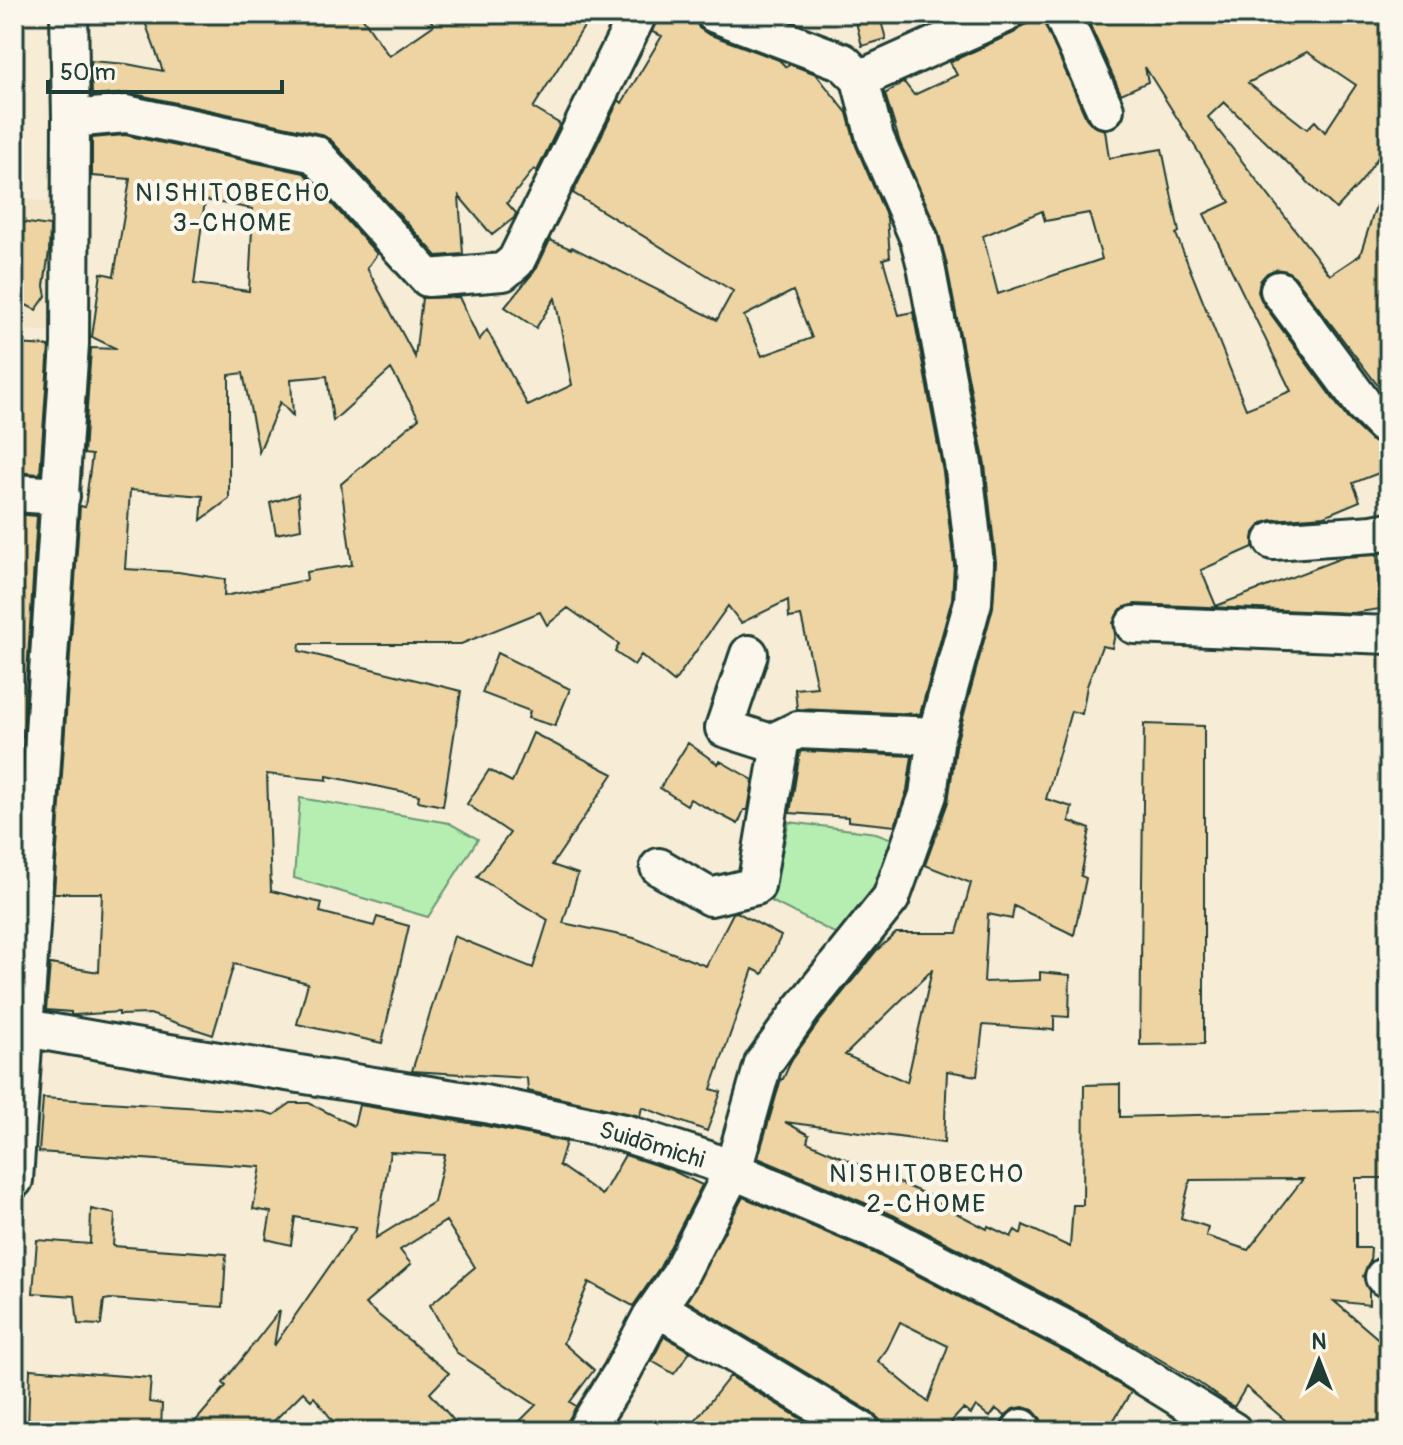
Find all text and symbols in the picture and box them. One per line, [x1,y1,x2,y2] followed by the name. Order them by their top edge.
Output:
[48,44,282,94] scale bar
[60,58,116,87] text: 50 m
[135,177,331,239] district label: NISHITOBECHO 3-CHOME
[596,1115,708,1175] street label: Suidōmichi
[829,1158,1025,1220] district label: NISHITOBECHO 2-CHOME
[1279,1321,1359,1401] north arrow
[1312,1328,1327,1356] text: N

